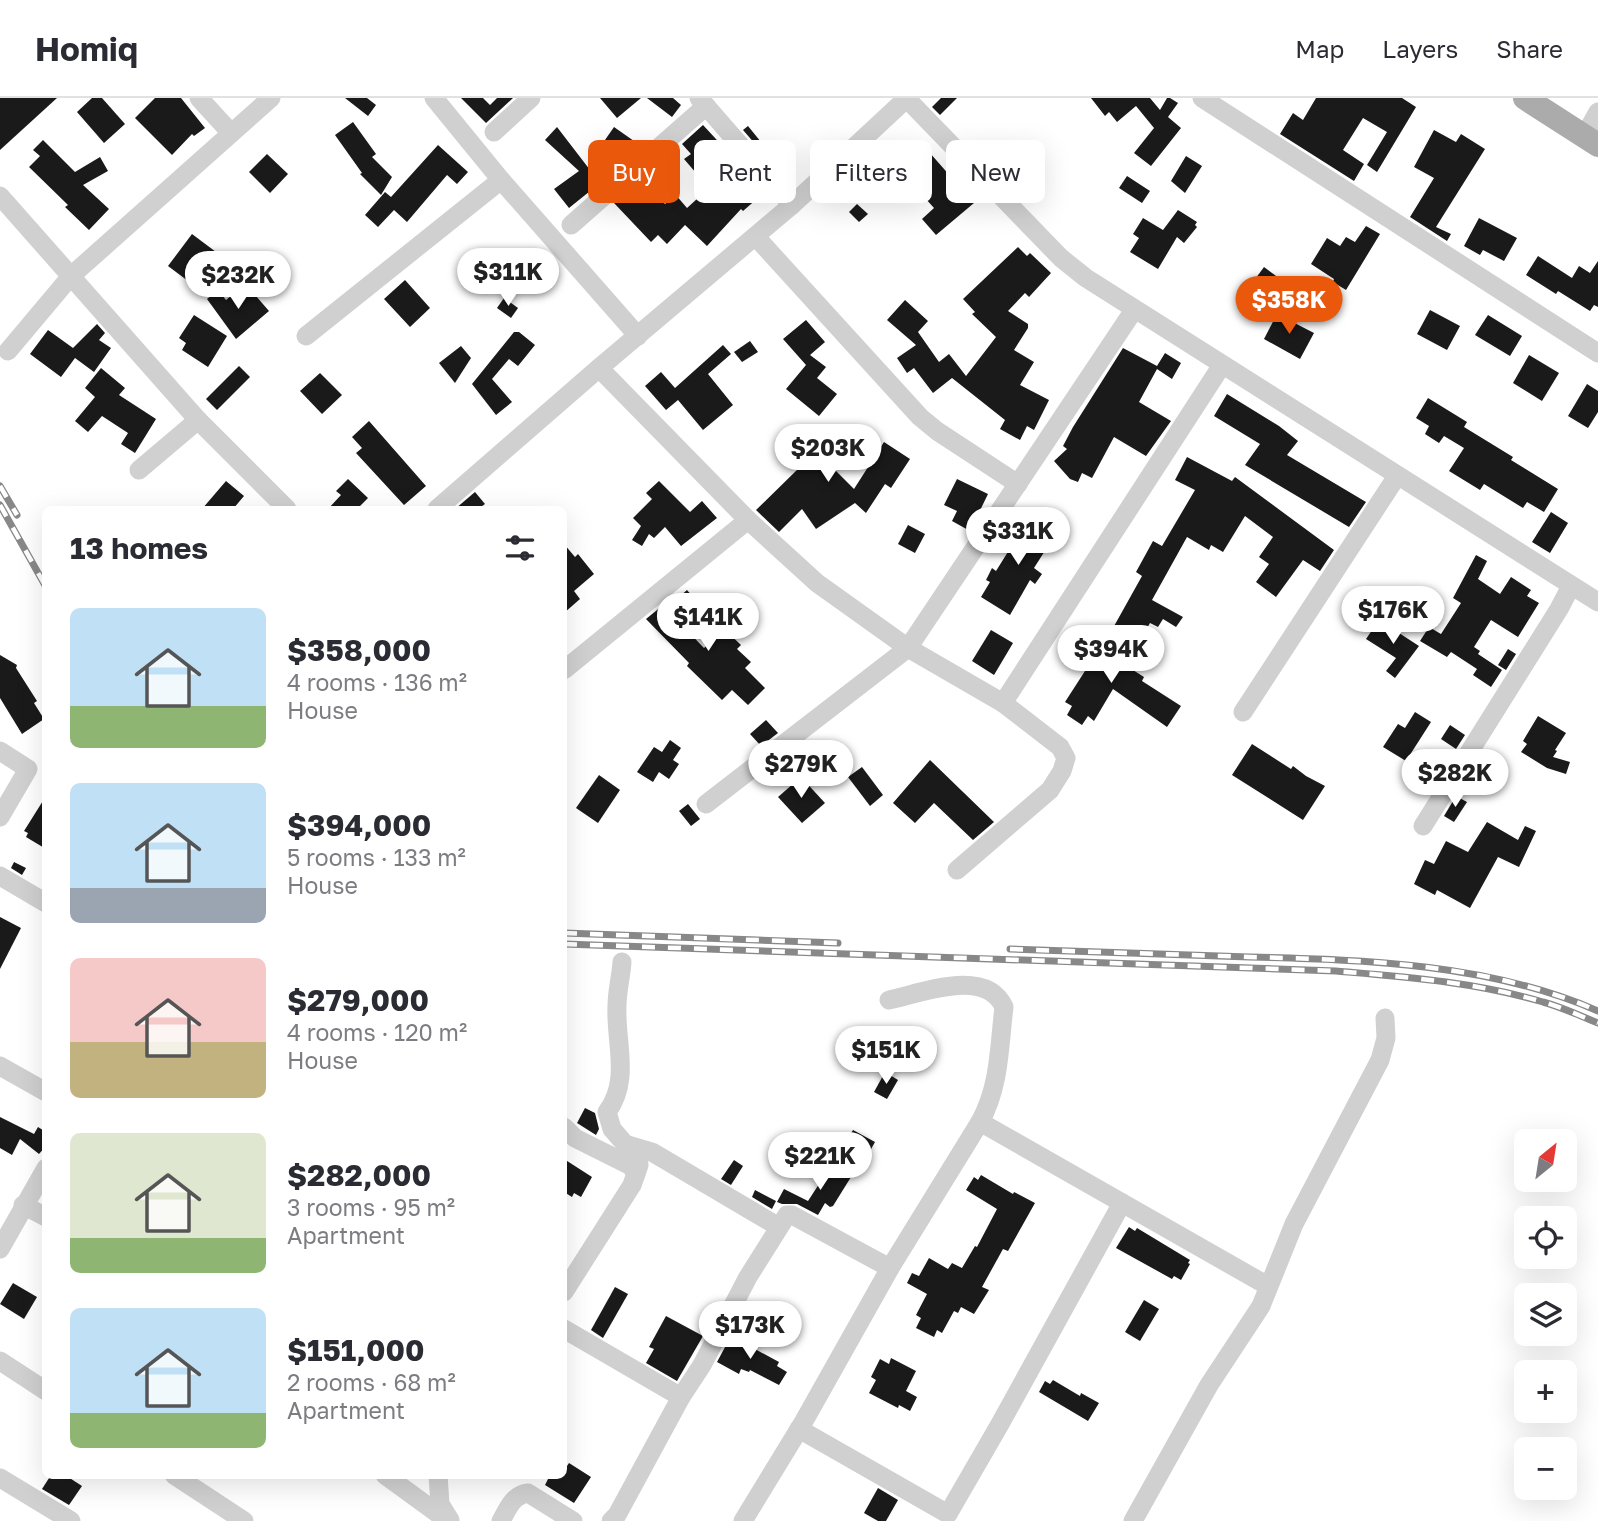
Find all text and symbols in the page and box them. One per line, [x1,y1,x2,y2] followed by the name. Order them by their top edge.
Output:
[35,29,138,68] text: Homiq
[1295,34,1344,63] text: Map
[1382,34,1458,63] text: Layers
[1496,34,1563,63] text: Share
[588,140,680,203] chip: Buy
[694,140,796,203] chip: Rent
[810,140,932,203] chip: Filters
[946,140,1045,203] chip: New
[459,248,557,308] pin: $311K
[189,252,287,311] pin: $232K
[473,257,543,285] text: $311K
[201,260,275,288] text: $232K
[1240,276,1338,336] pin: $358K
[1252,285,1326,313] text: $358K
[779,424,877,484] pin: $203K
[790,433,866,461] text: $203K
[969,508,1067,567] pin: $331K
[982,516,1054,544] text: $331K
[501,529,539,567] icon: filters
[70,530,208,566] text: 13 homes
[1344,587,1442,646] pin: $176K
[659,594,757,653] pin: $141K
[1357,595,1429,623] text: $176K
[673,602,743,630] text: $141K
[1062,626,1160,685] pin: $394K
[287,632,431,668] text: $358,000
[1073,634,1149,662] text: $394K
[126,636,210,720] icon: home
[287,668,467,696] text: 4 rooms · 136 m²
[287,696,358,724] text: House
[752,740,850,800] pin: $279K
[764,749,838,777] text: $279K
[1406,750,1504,809] pin: $282K
[1418,758,1492,786] text: $282K
[287,807,431,843] text: $394,000
[126,811,210,895] icon: home
[287,843,466,871] text: 5 rooms · 133 m²
[287,871,358,899] text: House
[287,982,429,1018] text: $279,000
[126,986,210,1070] icon: home
[287,1018,467,1046] text: 4 rooms · 120 m²
[837,1026,935,1086] pin: $151K
[851,1035,921,1063] text: $151K
[287,1046,358,1074] text: House
[1514,1129,1577,1192] north arrow
[1514,1129,1577,1500] map controls
[771,1132,869,1192] pin: $221K
[784,1141,856,1169] text: $221K
[287,1157,431,1193] text: $282,000
[126,1161,210,1245] icon: home
[287,1193,455,1221] text: 3 rooms · 95 m²
[1514,1206,1577,1269] button: locate
[287,1221,405,1249] text: Apartment
[1514,1283,1577,1346] button: layers
[701,1302,799,1361] pin: $173K
[715,1310,785,1338] text: $173K
[287,1332,424,1368] text: $151,000
[126,1336,210,1420] icon: home
[1514,1360,1577,1423] button: +
[287,1368,456,1396] text: 2 rooms · 68 m²
[287,1396,405,1424] text: Apartment
[1514,1437,1577,1500] button: −

